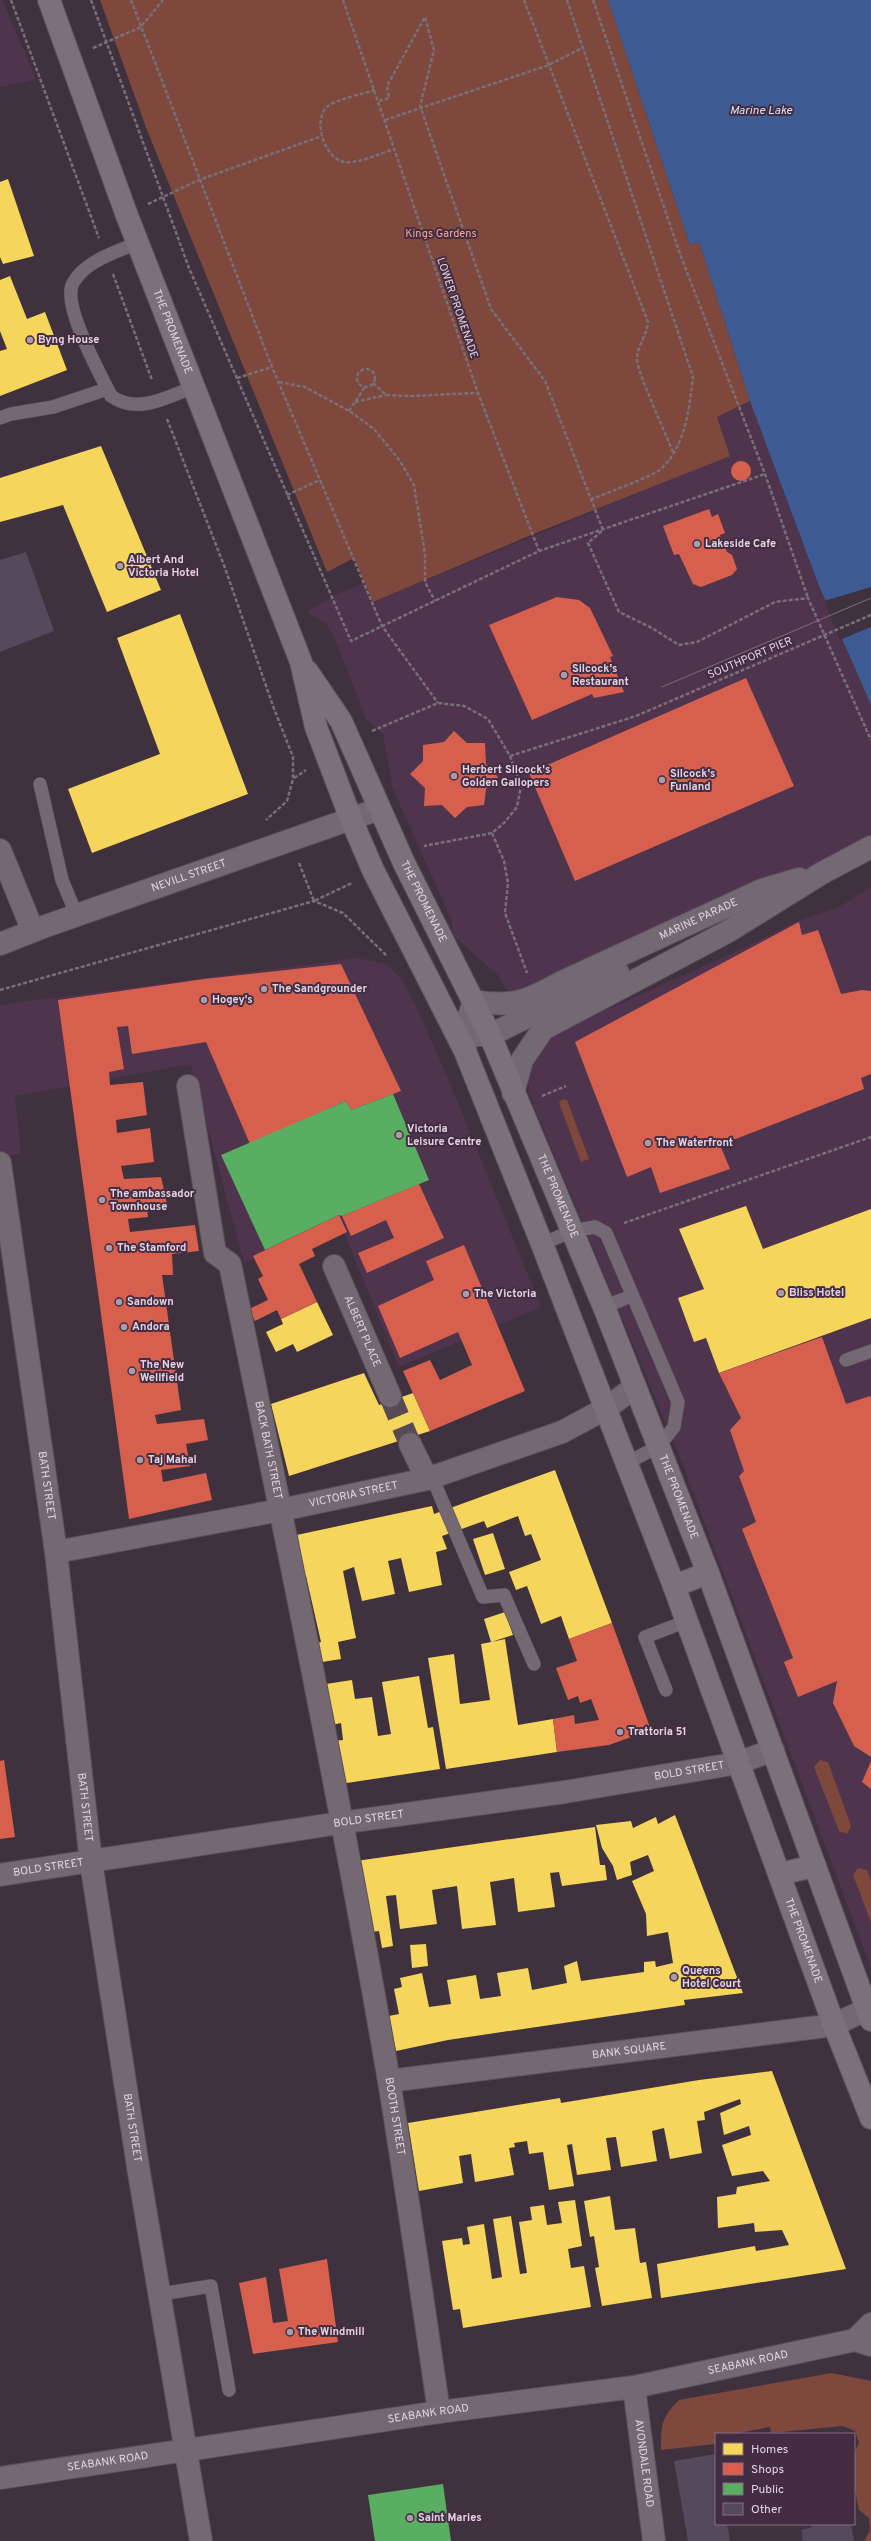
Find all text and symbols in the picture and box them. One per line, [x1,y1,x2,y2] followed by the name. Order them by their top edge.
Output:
[730,103,793,119] water label: Marine Lake
[405,227,477,241] park label: Kings Gardens
[433,256,481,360] street label: LOWER PROMENADE
[149,287,195,376] street label: THE PROMENADE
[38,333,99,347] place label: Byng House
[25,335,35,345] marker: Byng House
[705,537,776,551] place label: Lakeside Cafe
[692,539,702,549] marker: Lakeside Cafe
[128,553,199,580] place label: Albert And Victoria Hotel
[115,561,125,571] marker: Albert And Victoria Hotel
[706,634,794,682] street label: SOUTHPORT PIER
[572,662,629,689] place label: Silcock's Restaurant
[559,670,569,680] marker: Silcock's Restaurant
[462,763,550,790] place label: Herbert Silcock's Golden Gallopers
[670,767,716,794] place label: Silcock's Funland
[449,771,459,781] marker: Herbert Silcock's Golden Gallopers
[657,775,667,785] marker: Silcock's Funland
[150,856,228,895] street label: NEVILL STREET
[397,858,450,945] street label: THE PROMENADE
[657,895,740,943] street label: MARINE PARADE
[272,982,367,996] place label: The Sandgrounder
[259,984,269,994] marker: The Sandgrounder
[212,993,253,1007] place label: Hogey's
[199,995,209,1005] marker: Hogey's
[407,1122,481,1149] place label: Victoria Leisure Centre
[394,1130,404,1140] marker: Victoria Leisure Centre
[656,1136,733,1150] place label: The Waterfront
[643,1138,653,1148] marker: The Waterfront
[534,1152,581,1240] street label: THE PROMENADE
[110,1187,195,1214] place label: The ambassador Townhouse
[97,1195,107,1205] marker: The ambassador Townhouse
[117,1241,186,1255] place label: The Stamford
[104,1243,114,1253] marker: The Stamford
[789,1286,844,1300] place label: Bliss Hotel
[474,1287,536,1301] place label: The Victoria
[776,1288,786,1298] marker: Bliss Hotel
[461,1289,471,1299] marker: The Victoria
[340,1293,384,1369] street label: ALBERT PLACE
[127,1295,174,1309] place label: Sandown
[114,1297,124,1307] marker: Sandown
[132,1320,170,1334] place label: Andora
[119,1322,129,1332] marker: Andora
[140,1358,184,1385] place label: The New Wellfield
[127,1366,137,1376] marker: The New Wellfield
[251,1400,285,1501] street label: BACK BATH STREET
[35,1450,58,1521] street label: BATH STREET
[148,1453,197,1467] place label: Taj Mahal
[655,1453,701,1541] street label: THE PROMENADE
[135,1455,145,1465] marker: Taj Mahal
[308,1478,399,1511] street label: VICTORIA STREET
[628,1725,687,1739] place label: Trattoria 51
[615,1727,625,1737] marker: Trattoria 51
[653,1758,725,1784] street label: BOLD STREET
[74,1772,96,1843] street label: BATH STREET
[333,1807,405,1831] street label: BOLD STREET
[12,1855,85,1880] street label: BOLD STREET
[781,1896,825,1985] street label: THE PROMENADE
[682,1964,741,1991] place label: Queens Hotel Court
[669,1972,679,1982] marker: Queens Hotel Court
[591,2039,667,2062] street label: BANK SQUARE
[381,2076,408,2156] street label: BOOTH STREET
[120,2093,144,2163] street label: BATH STREET
[298,2325,365,2339] place label: The Windmill
[285,2327,295,2337] marker: The Windmill
[706,2347,789,2378] street label: SEABANK ROAD
[387,2401,470,2427] street label: SEABANK ROAD
[631,2419,657,2508] street label: AVONDALE ROAD
[715,2433,855,2525] legend
[751,2442,788,2458] text: Homes
[66,2449,149,2475] street label: SEABANK ROAD
[751,2462,784,2478] text: Shops
[751,2482,784,2498] text: Public
[751,2502,783,2518] text: Other
[418,2511,482,2525] place label: Saint Maries
[405,2513,415,2523] marker: Saint Maries

